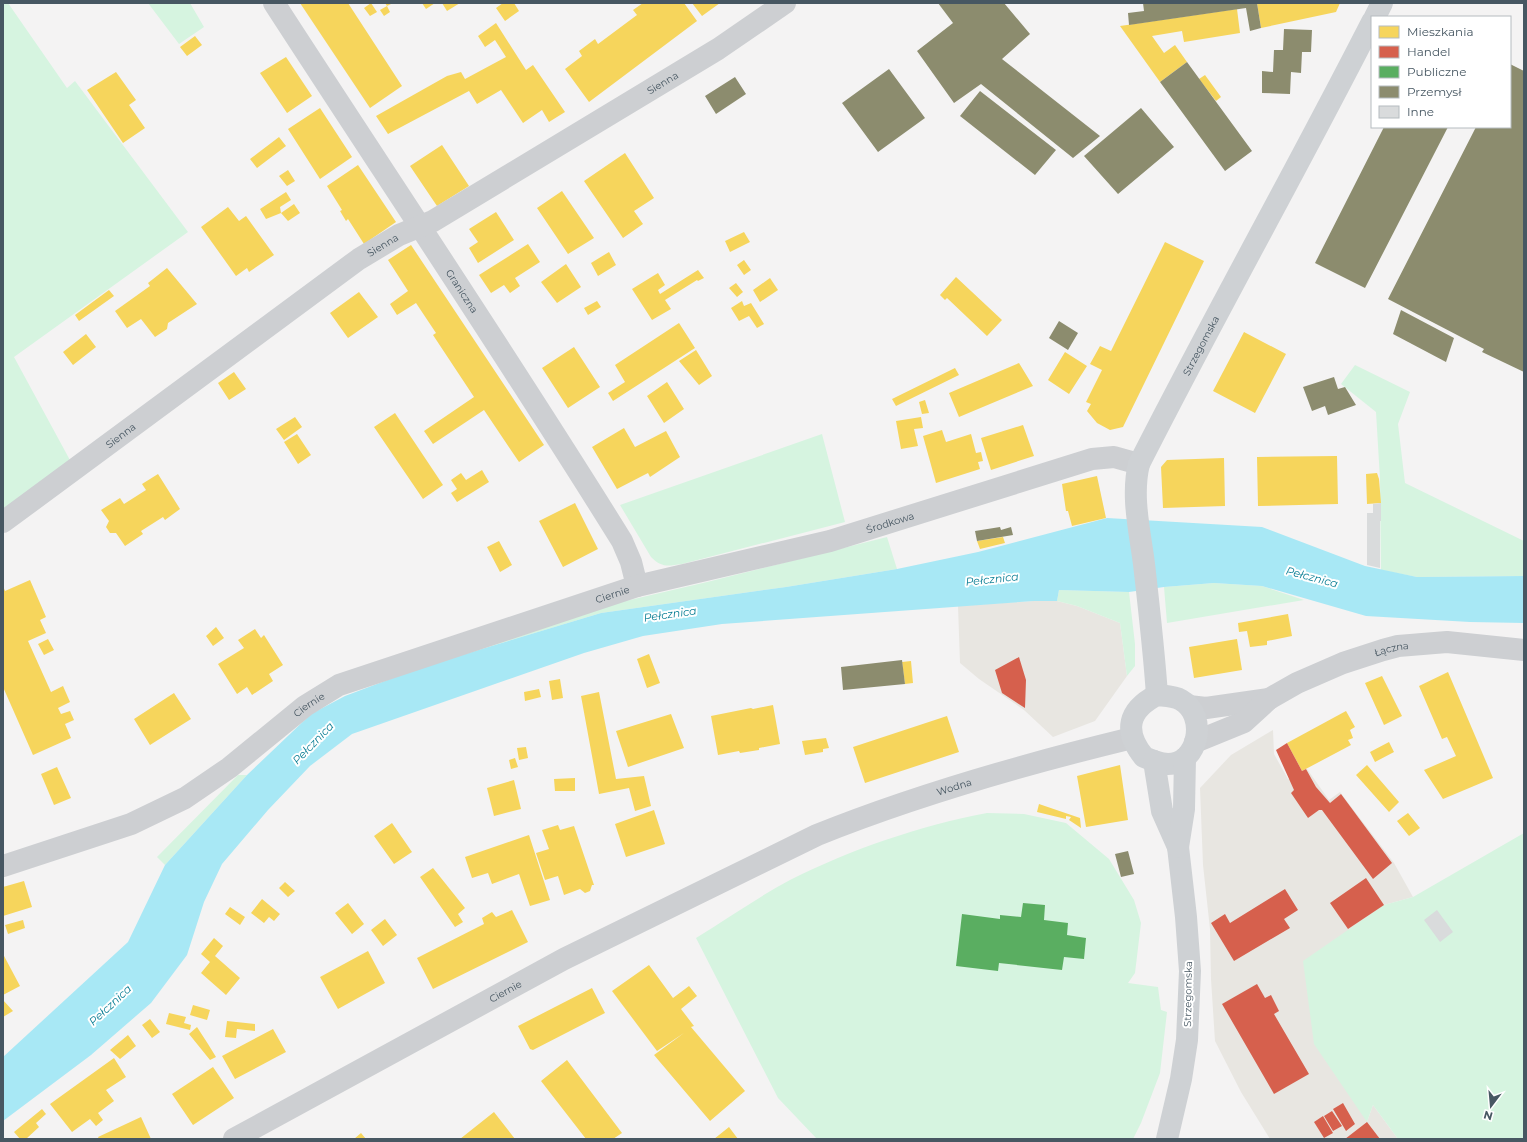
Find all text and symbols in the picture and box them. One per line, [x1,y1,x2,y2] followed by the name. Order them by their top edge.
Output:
[1371,16,1511,128] legend
[1407,24,1473,39] text: Mieszkania
[1407,44,1451,59] text: Handel
[1407,64,1466,79] text: Publiczne
[644,68,680,97] street label: Sienna
[1407,84,1462,99] text: Przemysł
[1407,104,1434,119] text: Inne
[364,231,401,259] street label: Sienna
[443,266,481,315] street label: Graniczna
[1179,313,1222,378] street label: Strzegomska
[103,420,138,451] street label: Sienna
[864,509,916,536] street label: Środkowa
[1284,563,1340,591] water label: Pełcznica
[965,569,1019,589] water label: Pełcznica
[594,582,631,606] street label: Ciernie
[643,603,697,625] water label: Pełcznica
[1372,639,1409,659] street label: Łączna
[290,689,327,720] street label: Ciernie
[289,719,337,767] water label: Pełcznica
[935,775,973,798] street label: Wodna
[1181,961,1195,1027] street label: Strzegomska
[487,977,524,1005] street label: Ciernie
[86,982,134,1028] water label: Pełcznica
[1471,1086,1511,1126] north arrow
[1482,1108,1494,1124] text: N

